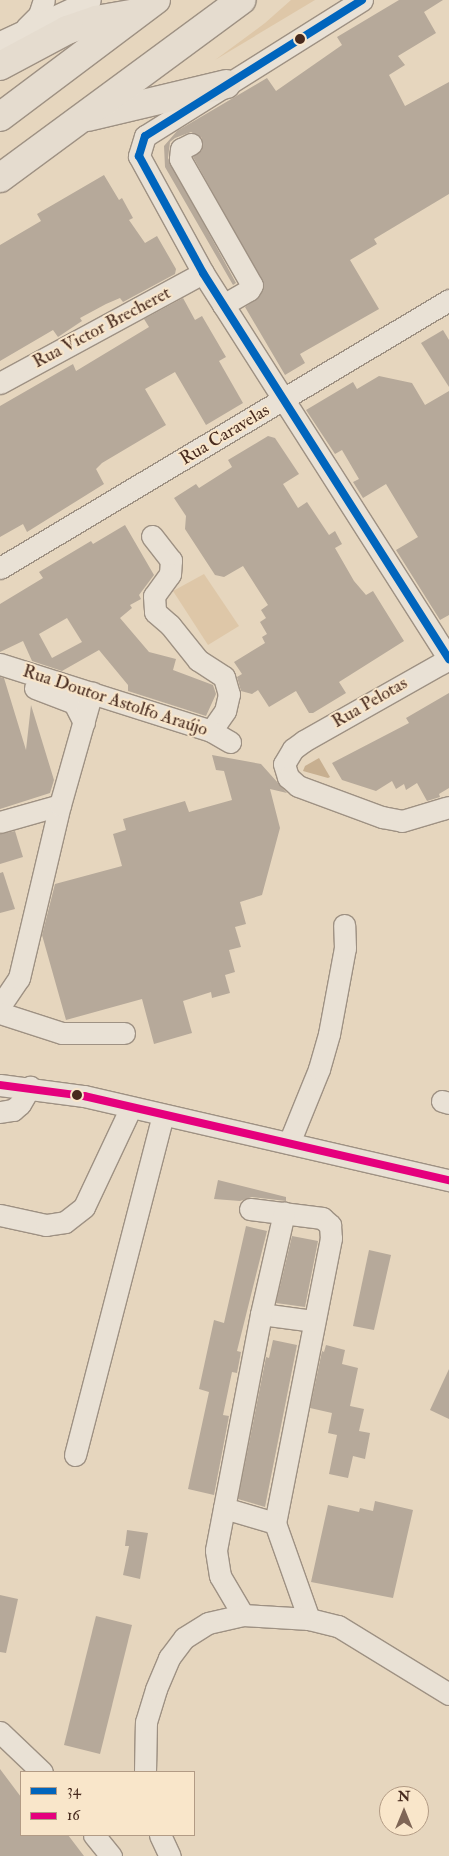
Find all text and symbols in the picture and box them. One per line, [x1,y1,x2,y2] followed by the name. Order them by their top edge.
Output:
[295,34,305,44] unlabelled marker
[29,283,175,373] street label: Rua Victor Brecheret
[176,400,274,470] street label: Rua Caravelas
[20,661,210,741] street label: Rua Doutor Astolfo Araújo
[328,673,412,733] street label: Rua Pelotas
[72,1090,82,1100] unlabelled marker
[20,1771,195,1836] legend
[67,1781,81,1800] text: 34
[379,1786,429,1836] north arrow
[398,1788,410,1805] text: N
[67,1806,80,1825] text: 16

